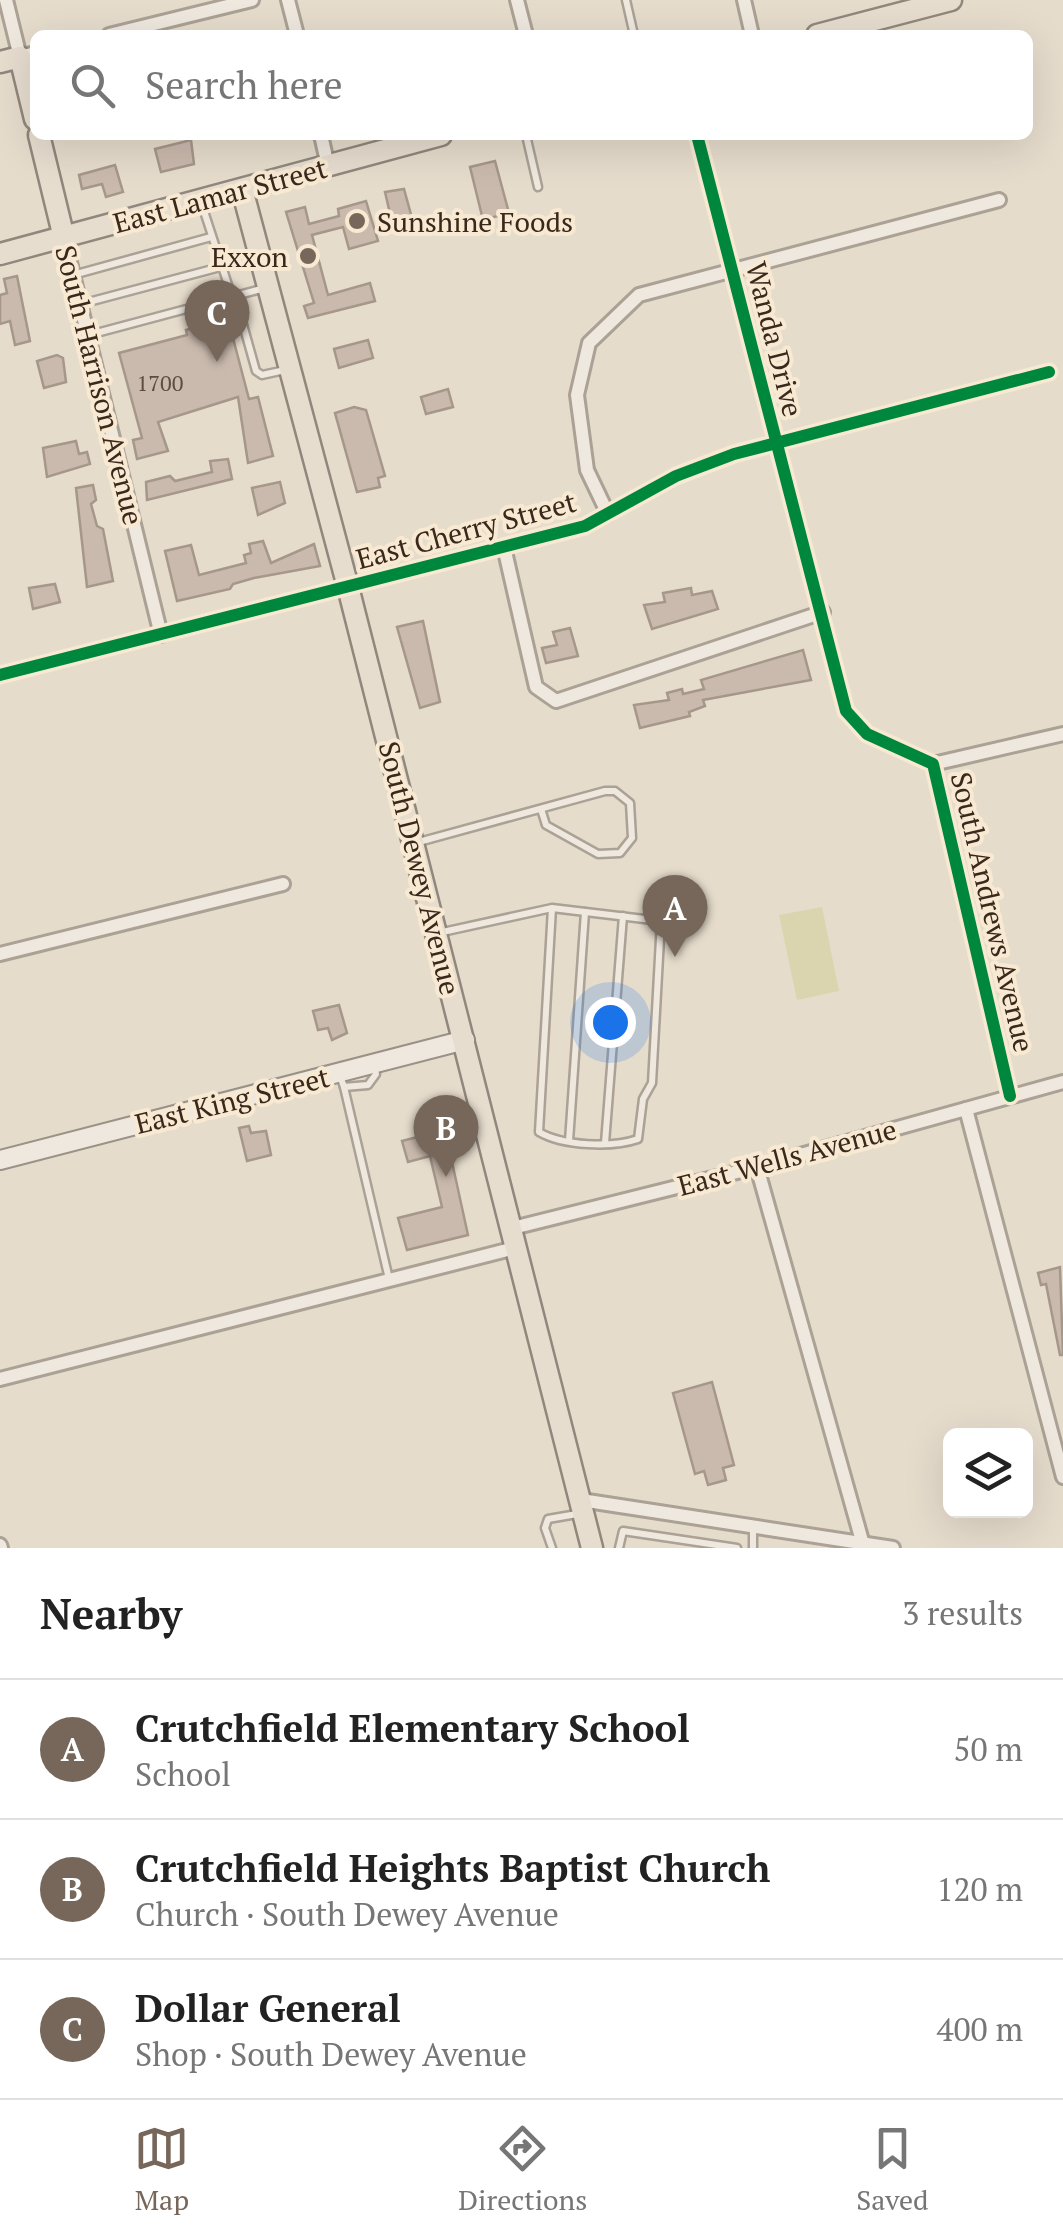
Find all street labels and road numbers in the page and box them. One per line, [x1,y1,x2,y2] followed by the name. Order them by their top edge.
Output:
[109,149,332,241] street label: East Lamar Street
[47,241,153,529] street label: South Harrison Avenue
[738,258,812,420] street label: Wanda Drive
[352,483,580,577] street label: East Cherry Street
[371,737,469,999] street label: South Dewey Avenue
[943,768,1043,1056] street label: South Andrews Avenue
[131,1058,334,1142] street label: East King Street
[673,1110,901,1204] street label: East Wells Avenue

